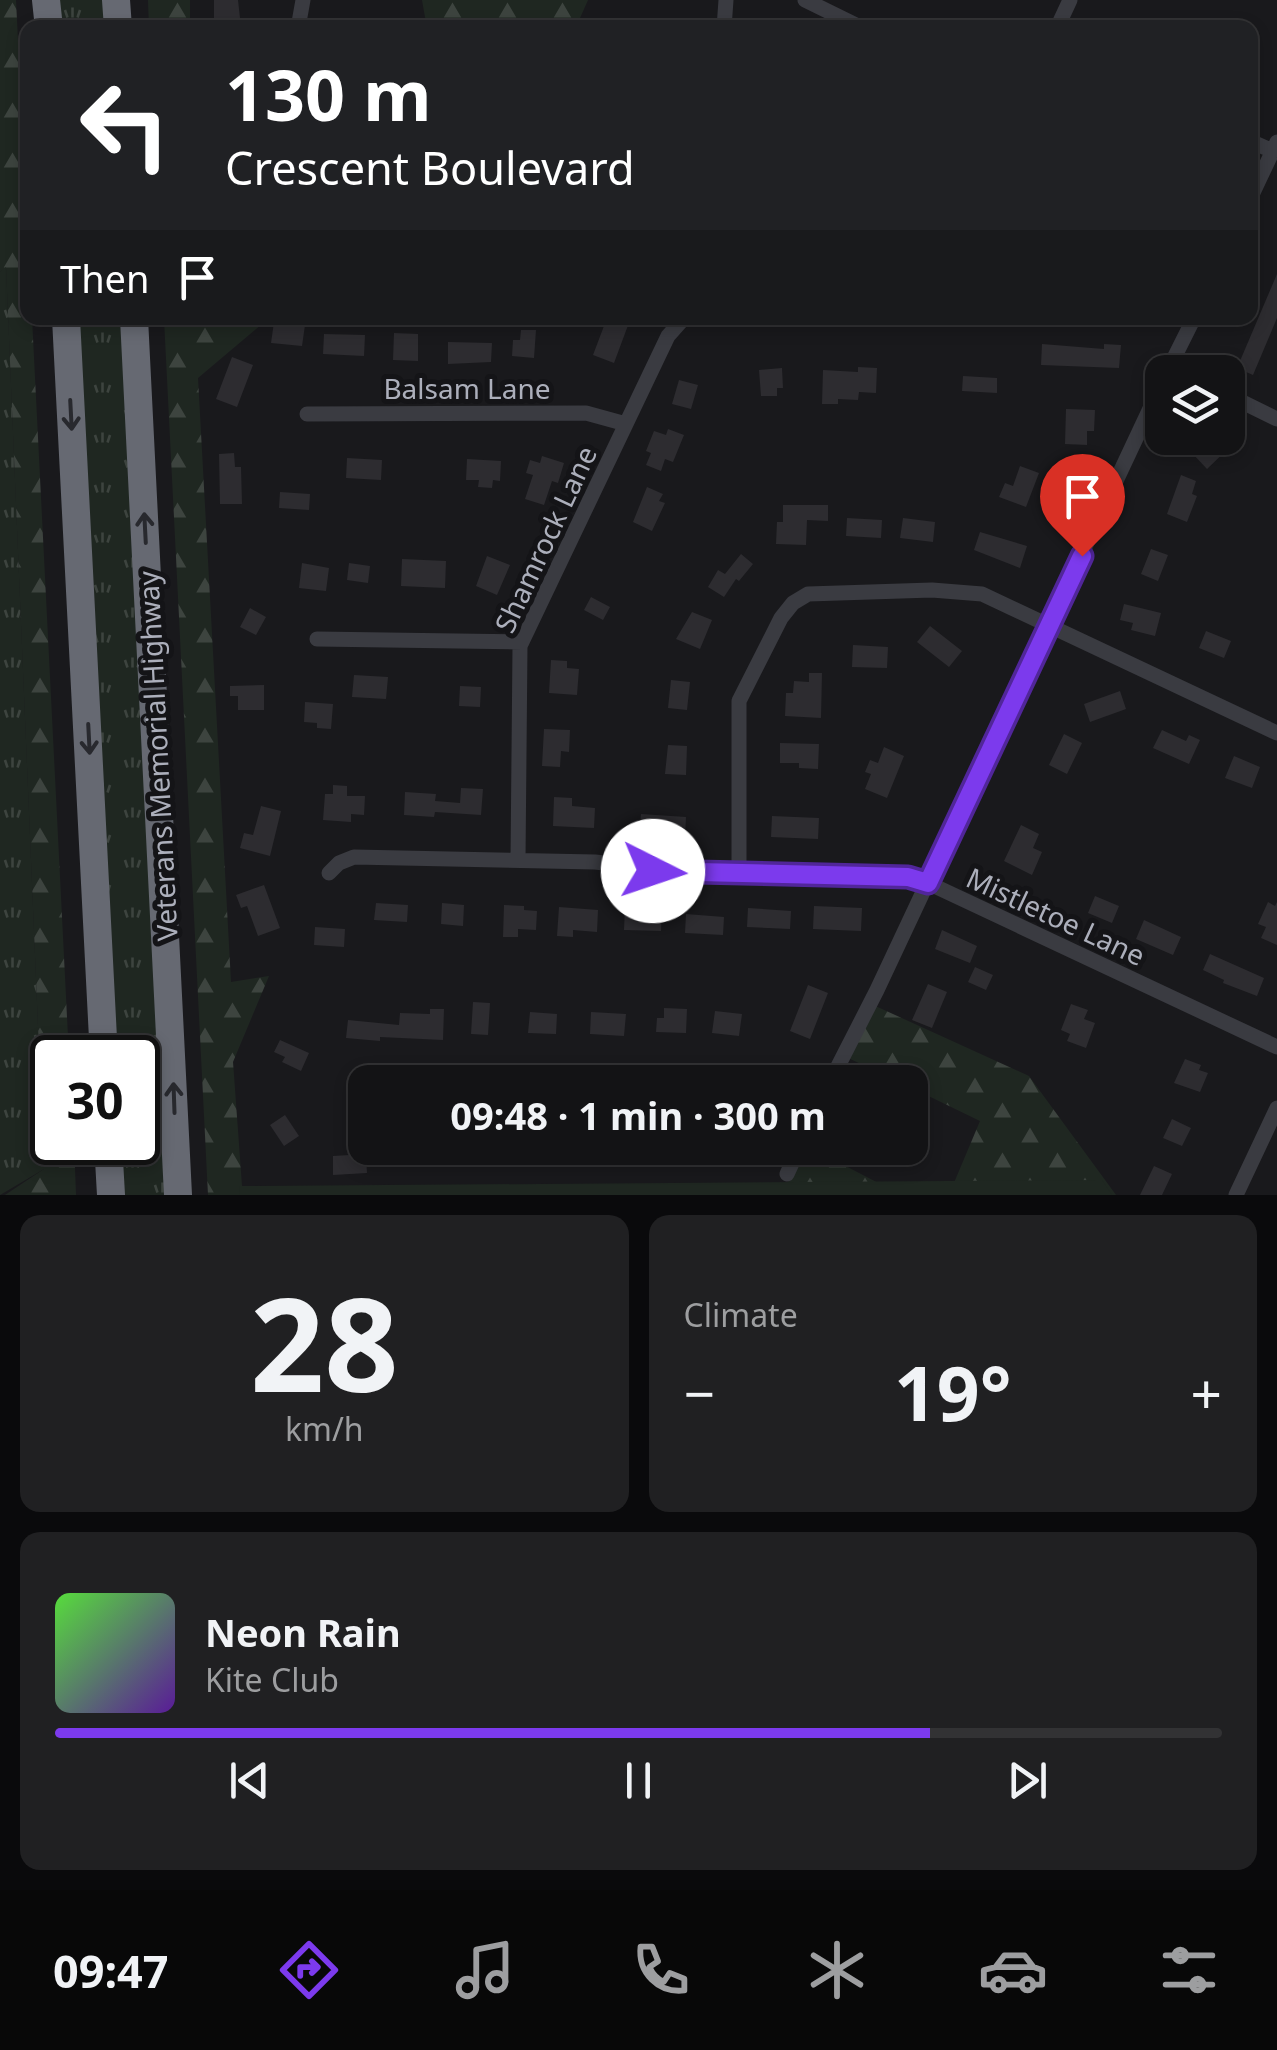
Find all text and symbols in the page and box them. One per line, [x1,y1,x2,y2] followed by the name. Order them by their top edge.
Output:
[225,46,432,142] text: 130 m
[60,60,190,190] icon: left
[225,137,635,198] text: Crescent Boulevard
[170,250,225,305] icon: arrive
[60,252,150,304] text: Then
[1145,355,1245,455] map controls
[1145,355,1245,455] button: layers
[383,369,551,407] street label: Balsam Lane
[62,398,81,430] one-way arrow
[485,440,605,638] street label: Shamrock Lane
[1040,454,1125,557] pin
[1055,469,1110,524] icon: arrive
[135,513,154,545] one-way arrow
[128,569,186,942] street label: Veterans Memorial Highway
[80,723,99,755] one-way arrow
[601,819,705,923] position arrow
[961,858,1151,974] street label: Mistletoe Lane
[30,1035,160,1165] speed limit sign: 30
[164,1082,183,1114] one-way arrow
[450,1089,826,1141] text: 09:48 · 1 min · 300 m
[250,1253,399,1430] text: 28
[684,1293,798,1336] text: Climate
[894,1341,1012,1443] text: 19°
[684,1355,715,1430] text: −
[1191,1355,1222,1430] text: +
[285,1407,364,1450] text: km/h
[205,1606,401,1658] text: Neon Rain
[205,1658,339,1701] text: Kite Club
[222,1753,277,1808] icon: previous
[611,1753,666,1808] icon: pause
[1000,1753,1055,1808] icon: next
[274,1935,344,2005] icon: directions
[450,1935,520,2005] icon: music
[626,1935,696,2005] icon: phone
[802,1935,872,2005] icon: climate
[978,1935,1048,2005] icon: car
[1154,1935,1224,2005] icon: filters
[53,1940,169,2001] text: 09:47

